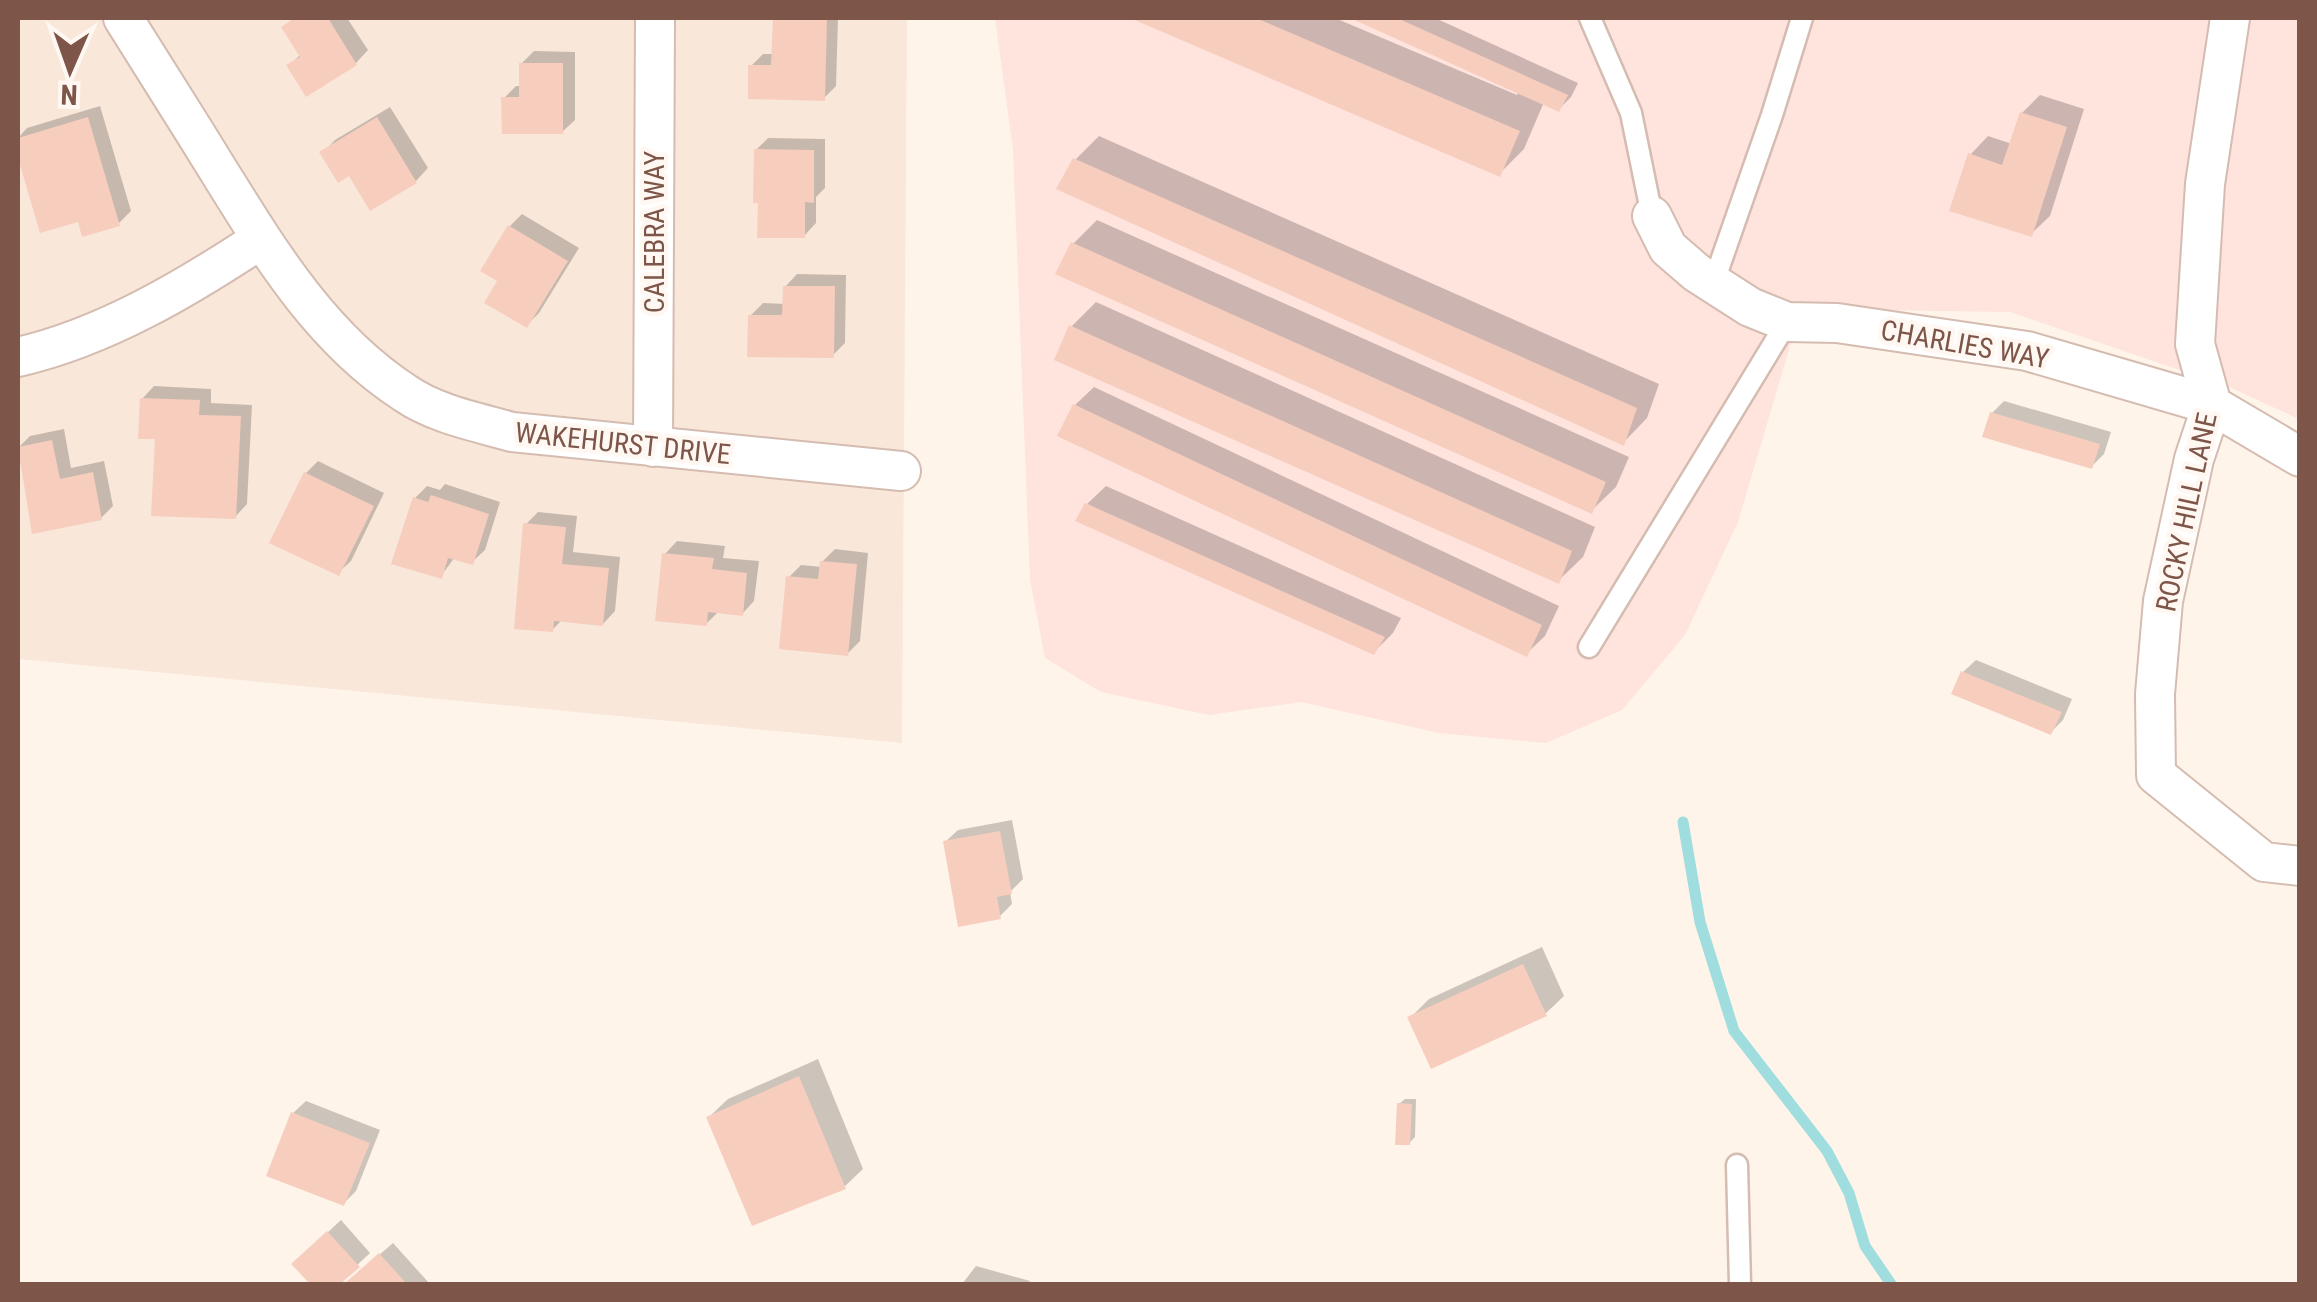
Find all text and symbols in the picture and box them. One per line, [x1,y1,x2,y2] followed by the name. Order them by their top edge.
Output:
[20,20,120,120] north arrow
[60,78,78,111] text: N
[638,151,671,313] street label: CALEBRA WAY
[1878,313,2052,376] street label: CHARLIES WAY
[2149,410,2224,615] street label: ROCKY HILL LANE
[514,416,732,471] street label: WAKEHURST DRIVE

